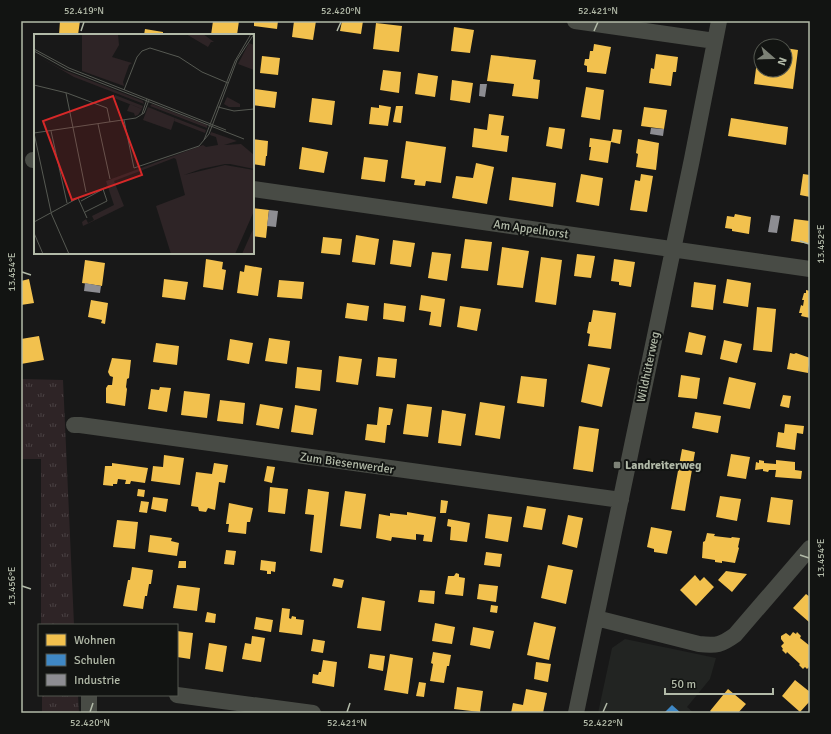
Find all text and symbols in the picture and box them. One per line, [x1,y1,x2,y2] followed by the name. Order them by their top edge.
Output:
[64,5,104,17] text: 52.419°N
[321,5,361,17] text: 52.420°N
[578,5,618,17] text: 52.421°N
[34,34,254,254] inset map
[753,38,793,78] north arrow
[775,55,789,67] text: N
[492,217,569,242] street label: Am Appelhorst
[815,224,827,264] text: 13.452°E
[6,252,18,292] text: 13.454°E
[634,330,663,404] street label: Wildhüterweg
[299,449,396,478] street label: Zum Biesenwerder
[625,458,702,473] place label: Landreiterweg
[612,460,622,470] marker: Landreiterweg
[815,538,827,578] text: 13.454°E
[6,566,18,606] text: 13.456°E
[38,624,178,696] legend
[74,633,116,648] text: Wohnen
[74,653,115,668] text: Schulen
[665,670,773,696] scale bar
[74,673,120,688] text: Industrie
[671,677,696,692] text: 50 m
[70,717,110,729] text: 52.420°N
[327,717,367,729] text: 52.421°N
[583,717,623,729] text: 52.422°N

